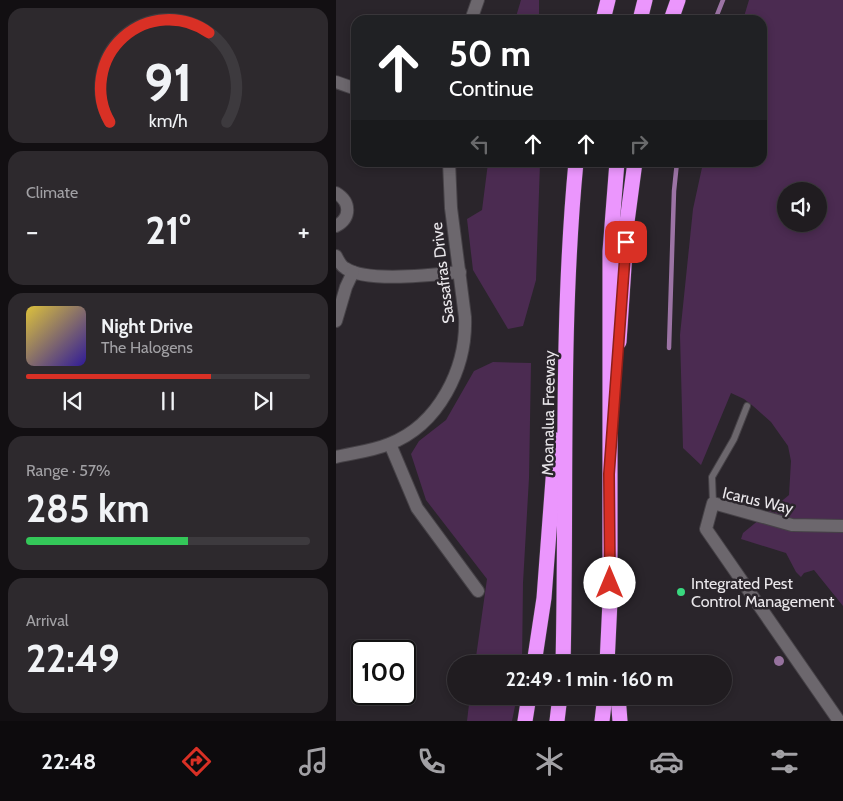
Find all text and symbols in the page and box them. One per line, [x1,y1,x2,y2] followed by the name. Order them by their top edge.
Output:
[449,32,531,75] text: 50 m
[366,35,431,100] icon: ahead
[144,51,192,114] text: 91
[449,75,534,102] text: Continue
[148,110,188,131] text: km/h
[466,130,494,158] icon: left
[519,130,547,158] icon: ahead
[572,130,600,158] icon: ahead
[625,130,653,158] icon: right
[777,182,827,232] map controls
[777,182,827,232] button: sound
[26,183,78,202] text: Climate
[145,207,191,254] text: 21°
[26,214,38,248] text: −
[298,214,310,248] text: +
[427,221,458,325] street label: Sassafras Drive
[605,221,647,263] pin
[612,228,640,256] icon: arrive
[101,315,193,338] text: Night Drive
[101,338,193,357] text: The Halogens
[538,350,559,476] street label: Moanalua Freeway
[59,387,87,415] icon: previous
[154,387,182,415] icon: pause
[249,387,277,415] icon: next
[26,461,110,480] text: Range · 57%
[720,483,795,518] street label: Icarus Way
[26,485,149,532] text: 285 km
[583,556,635,608] position arrow
[691,574,835,611] place label: Integrated Pest Control Management
[675,586,687,598] marker: Integrated Pest Control Management
[26,611,69,630] text: Arrival
[26,635,120,682] text: 22:49
[351,640,416,705] speed limit sign: 100
[506,668,673,691] text: 22:49 · 1 min · 160 m
[179,744,214,779] icon: directions
[296,744,331,779] icon: music
[414,744,449,779] icon: phone
[532,744,567,779] icon: climate
[649,744,684,779] icon: car
[767,744,802,779] icon: filters
[41,748,96,775] text: 22:48

